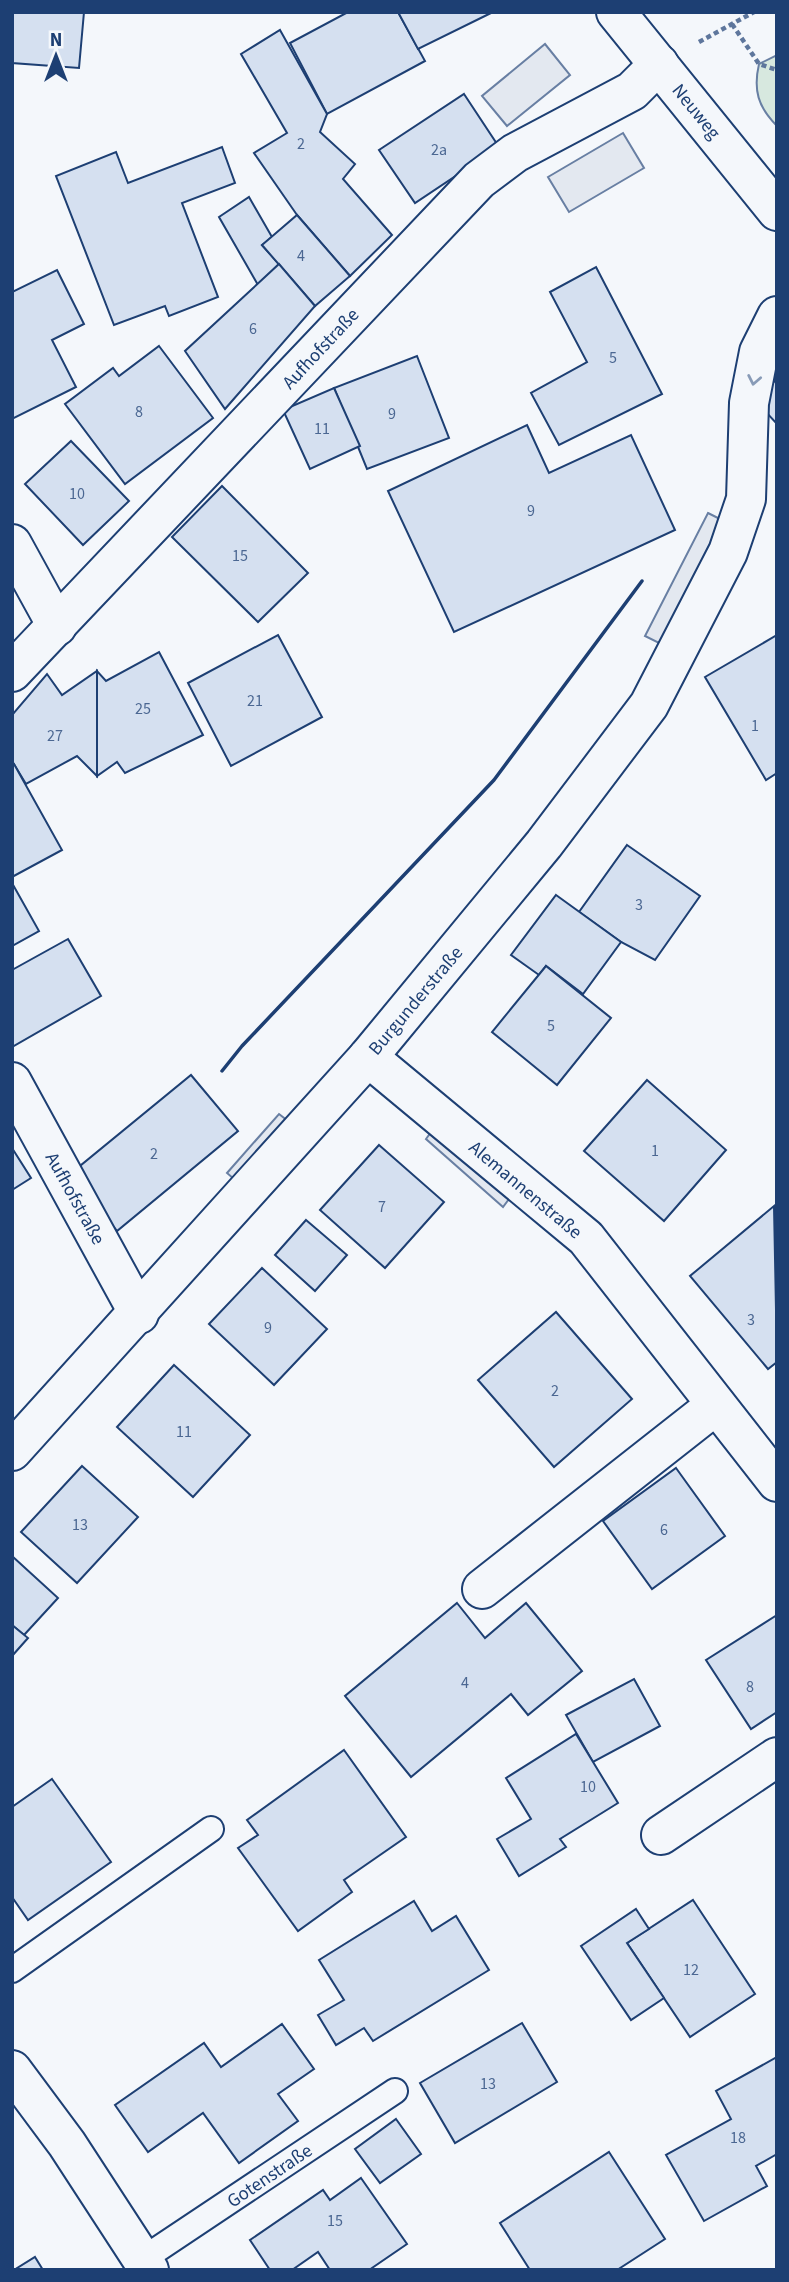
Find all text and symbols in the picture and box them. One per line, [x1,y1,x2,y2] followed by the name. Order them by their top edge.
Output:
[21,21,91,91] north arrow
[50,27,62,54] text: N
[665,78,727,146] street label: Neuweg
[297,133,305,155] house number: 2
[431,139,447,161] house number: 2a
[297,245,305,267] house number: 4
[276,302,366,396] street label: Aufhofstraße
[249,318,257,340] house number: 6
[609,347,617,369] house number: 5
[747,374,762,386] one-way arrow
[135,401,143,423] house number: 8
[388,403,396,425] house number: 9
[314,418,330,440] house number: 11
[69,483,85,505] house number: 10
[527,500,535,522] house number: 9
[232,545,248,567] house number: 15
[247,690,263,712] house number: 21
[135,698,151,720] house number: 25
[751,715,759,737] house number: 1
[47,725,63,747] house number: 27
[635,894,643,916] house number: 3
[362,941,470,1061] street label: Burgunderstraße
[547,1015,555,1037] house number: 5
[463,1135,588,1246] street label: Alemannenstraße
[651,1140,659,1162] house number: 1
[150,1143,158,1165] house number: 2
[38,1147,111,1250] street label: Aufhofstraße
[378,1196,386,1218] house number: 7
[747,1309,755,1331] house number: 3
[264,1317,272,1339] house number: 9
[551,1380,559,1402] house number: 2
[176,1421,192,1443] house number: 11
[72,1514,88,1536] house number: 13
[660,1519,668,1541] house number: 6
[461,1672,469,1694] house number: 4
[746,1676,754,1698] house number: 8
[580,1776,596,1798] house number: 10
[683,1959,699,1981] house number: 12
[480,2073,496,2095] house number: 13
[730,2127,746,2149] house number: 18
[222,2138,318,2215] street label: Gotenstraße
[327,2210,343,2232] house number: 15

